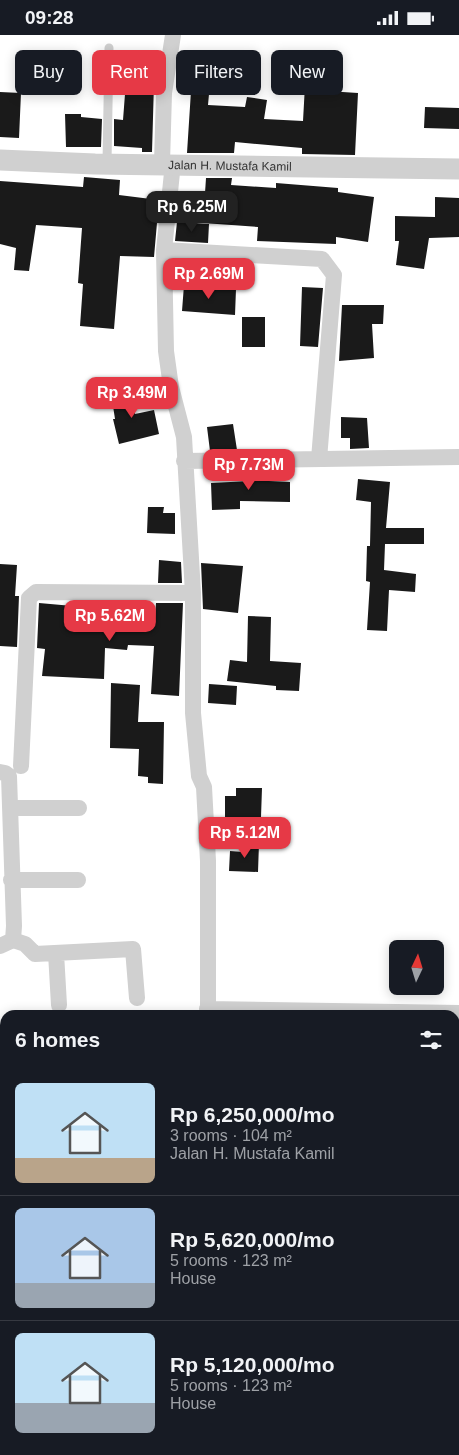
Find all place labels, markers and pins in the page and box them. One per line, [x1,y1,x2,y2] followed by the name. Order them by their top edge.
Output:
[140,191,244,233] pin: Rp 6.25M
[157,257,261,300] pin: Rp 2.69M
[80,377,184,419] pin: Rp 3.49M
[197,449,301,491] pin: Rp 7.73M
[58,599,162,642] pin: Rp 5.62M
[193,817,297,859] pin: Rp 5.12M

